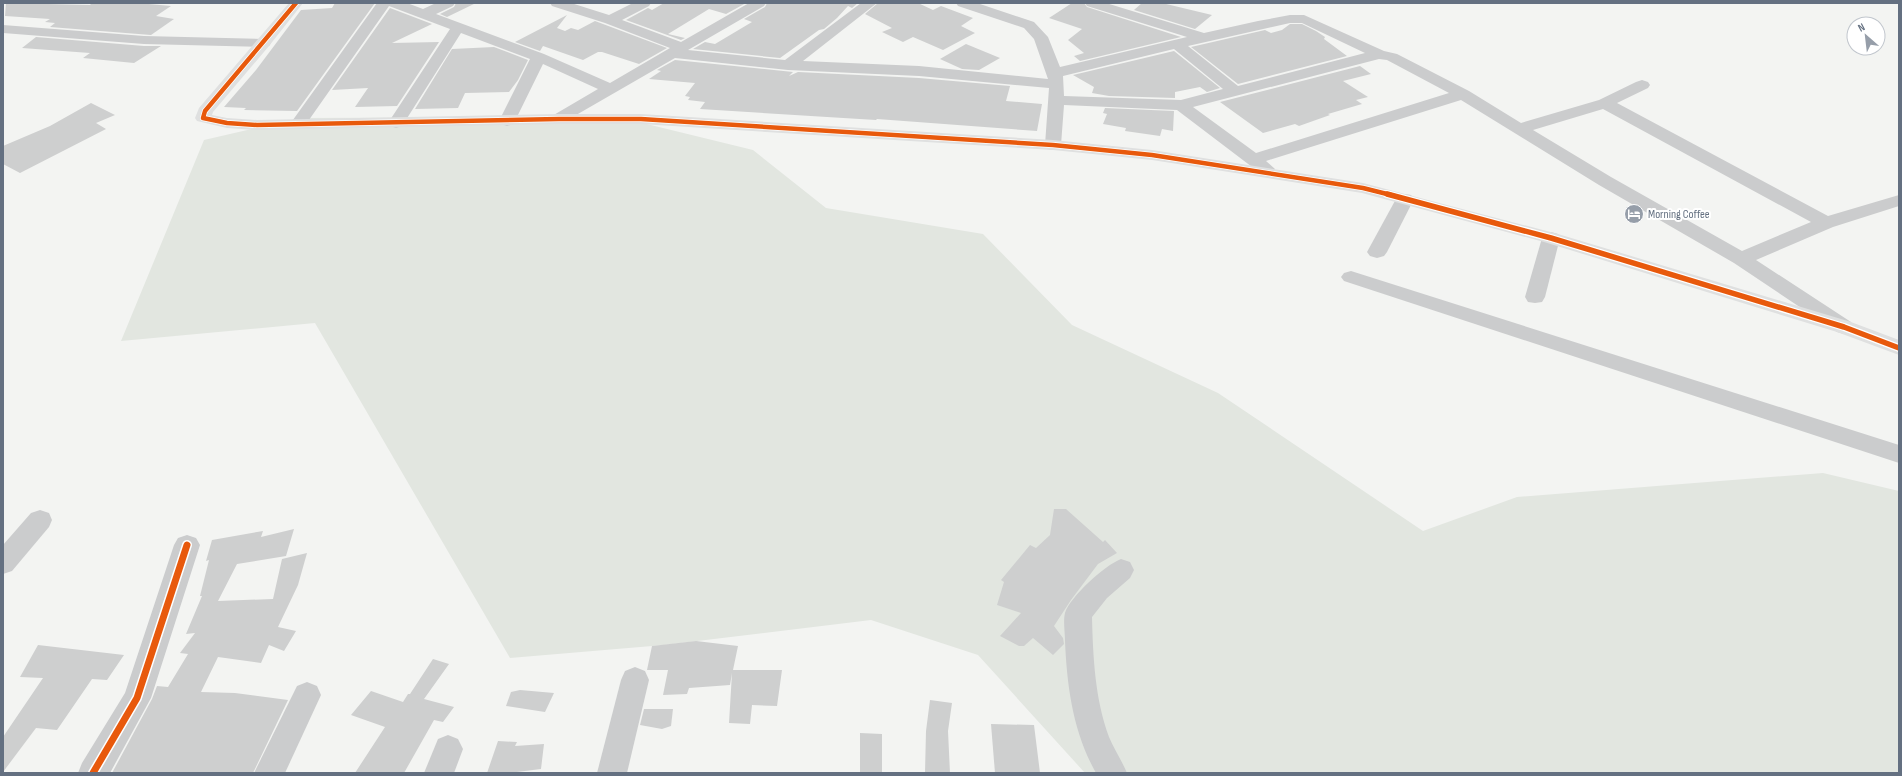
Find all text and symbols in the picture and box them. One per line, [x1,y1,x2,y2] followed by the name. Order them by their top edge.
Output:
[1846,16,1886,56] north arrow
[1856,20,1867,35] text: N
[1623,203,1645,225] hotel icon: Morning Coffee
[1648,207,1710,222] place label: Morning Coffee

